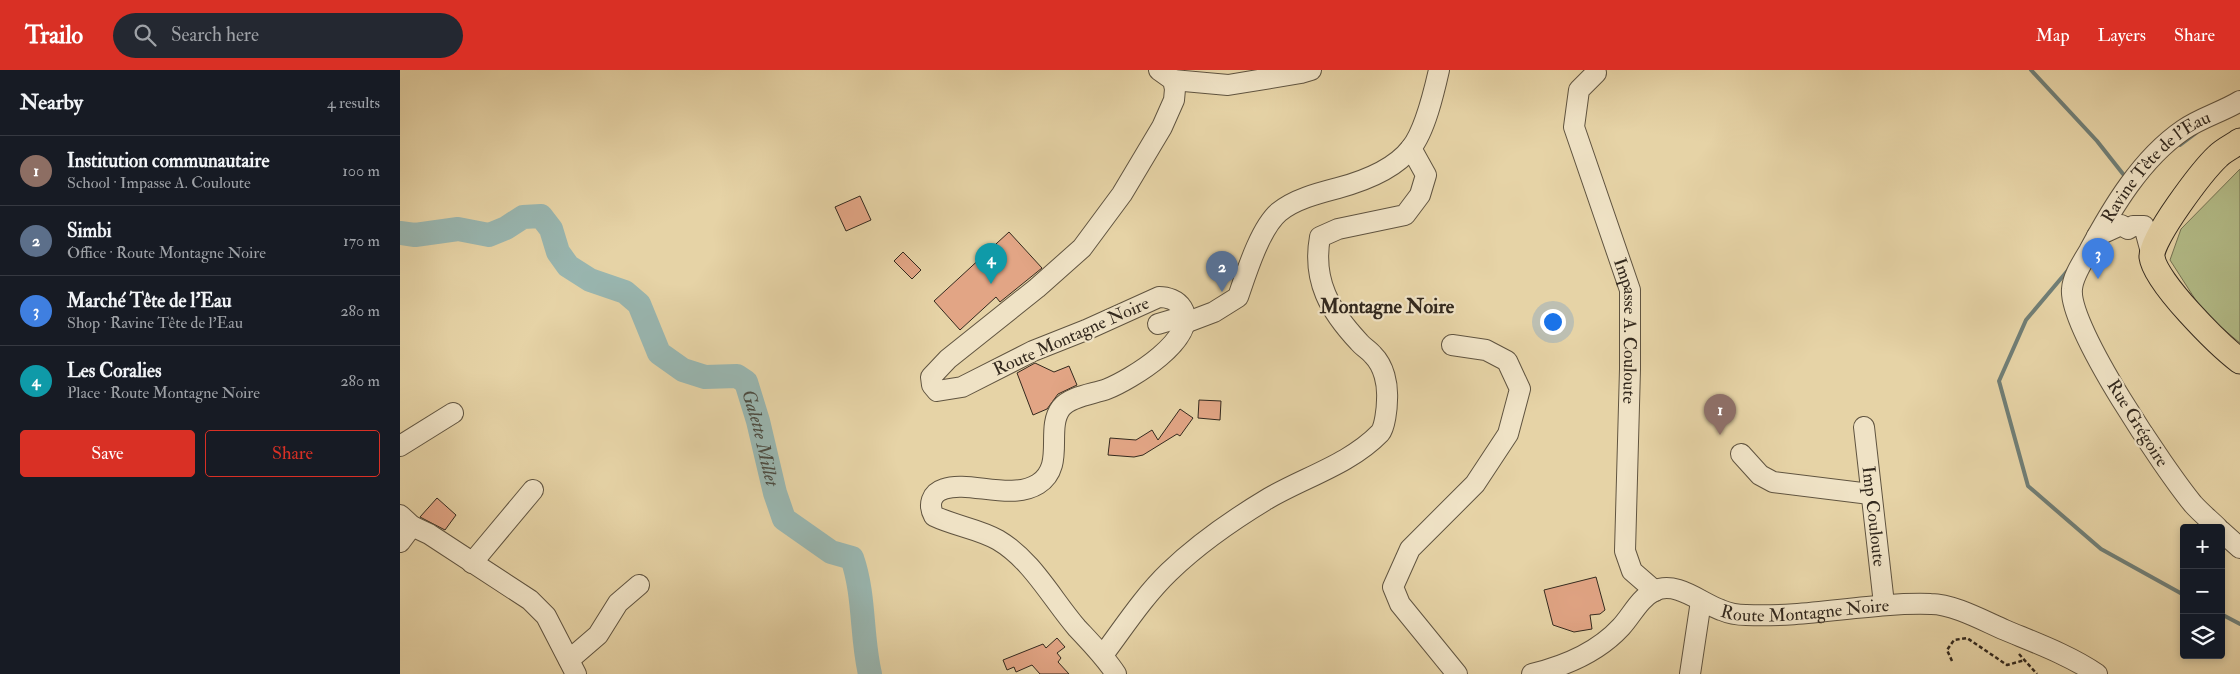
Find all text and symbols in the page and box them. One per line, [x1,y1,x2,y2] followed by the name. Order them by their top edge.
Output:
[113,13,463,58] search box
[25,20,83,51] text: Trailo
[131,21,159,49] icon: search
[171,23,259,47] text: Search here
[2036,24,2070,47] text: Map
[2098,24,2146,47] text: Layers
[2174,24,2215,47] text: Share
[20,89,83,116] text: Nearby
[327,93,380,113] text: 4 results
[2096,106,2214,227] street label: Ravine Tête de l'Eau
[67,149,269,173] text: Institution communautaire
[33,161,39,181] text: 1
[342,161,380,181] text: 100 m
[67,173,251,193] text: School · Impasse A. Couloute
[67,219,112,243] text: Simbi
[32,231,40,251] text: 2
[343,231,380,251] text: 170 m
[2082,238,2114,279] pin: 3
[67,243,266,263] text: Office · Route Montagne Noire
[975,243,1007,284] pin: 4
[1206,251,1238,292] pin: 2
[1608,255,1641,405] street label: Impasse A. Couloute
[67,289,232,313] text: Marché Tête de l'Eau
[989,291,1153,381] street label: Route Montagne Noire
[1319,294,1455,320] district label: Montagne Noire
[33,301,39,321] text: 3
[340,301,380,321] text: 280 m
[1540,309,1566,335] your location
[67,313,243,333] text: Shop · Ravine Tête de l'Eau
[67,359,161,383] text: Les Coralies
[32,371,40,391] text: 4
[340,371,380,391] text: 280 m
[2102,375,2174,472] street label: Rue Grégoire
[67,383,260,403] text: Place · Route Montagne Noire
[736,387,784,490] water label: Galette Millet
[1704,394,1736,435] pin: 1
[20,430,195,477] button: Save
[205,430,380,477] button: Share
[1857,465,1891,568] street label: Imp Couloute
[2180,524,2225,659] map controls
[2180,524,2225,569] button: +
[2180,569,2225,614] button: −
[1718,594,1890,627] street label: Route Montagne Noire
[2180,614,2225,659] button: layers

